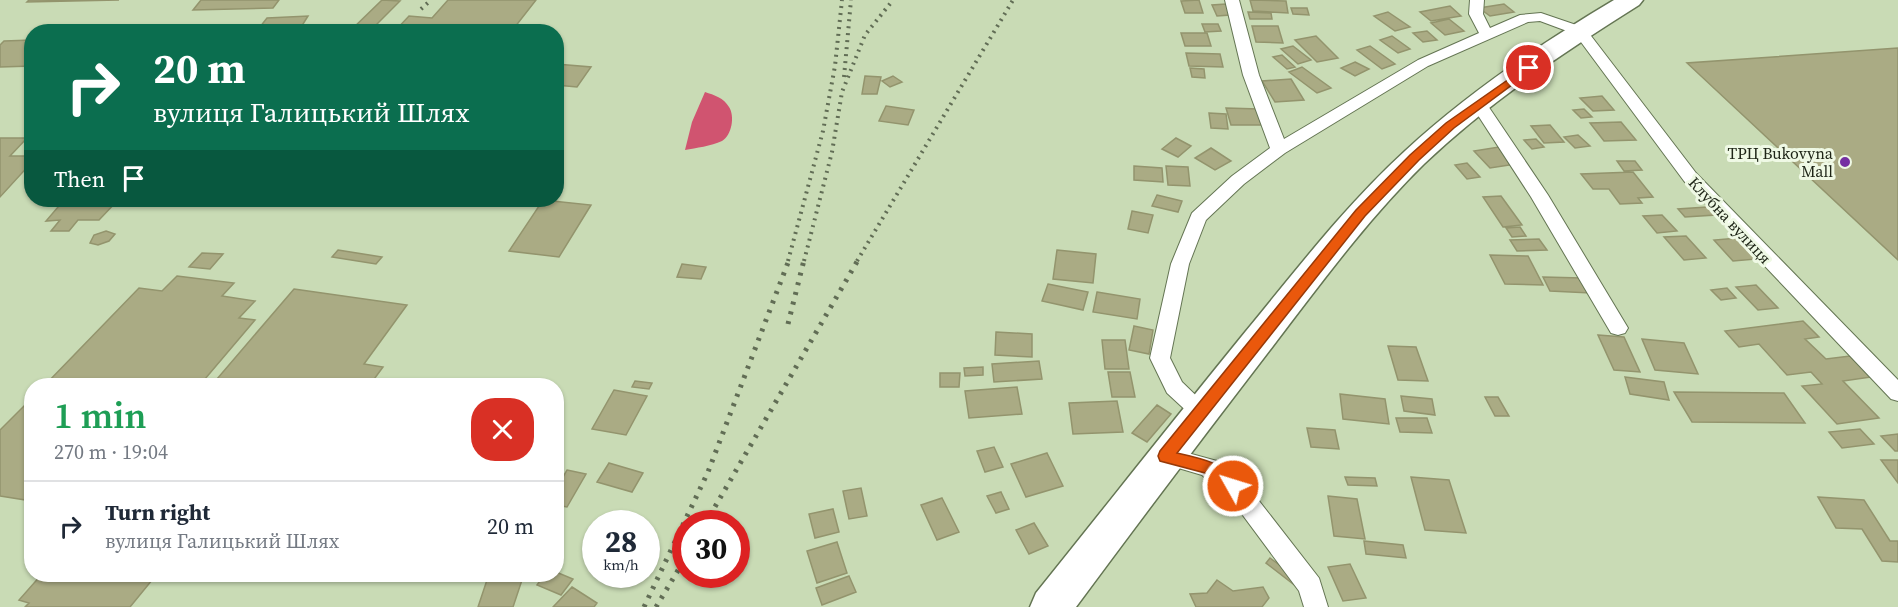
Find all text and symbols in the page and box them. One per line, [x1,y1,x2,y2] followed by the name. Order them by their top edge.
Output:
[153,39,246,97] text: 20 m
[1503,42,1554,93] pin
[54,48,132,126] icon: right
[1512,51,1545,84] icon: arrive
[153,94,469,131] text: вулиця Галицький Шлях
[1727,142,1834,182] place label: ТРЦ Bukovyna Mall
[1838,155,1852,169] marker: ТРЦ Bukovyna Mall
[117,162,150,195] icon: arrive
[54,164,105,194] text: Then
[1684,172,1776,268] street label: Клубна вулиця
[54,391,146,440] text: 1 min
[471,398,534,461] button: close
[54,438,168,466] text: 270 m · 19:04
[1201,454,1265,518] position arrow
[105,497,210,527] text: Turn right
[54,510,87,543] icon: right
[672,510,750,588] speed limit sign: 30
[487,511,534,541] text: 20 m
[605,521,637,562] text: 28
[105,527,339,555] text: вулиця Галицький Шлях
[603,554,639,575] text: km/h

